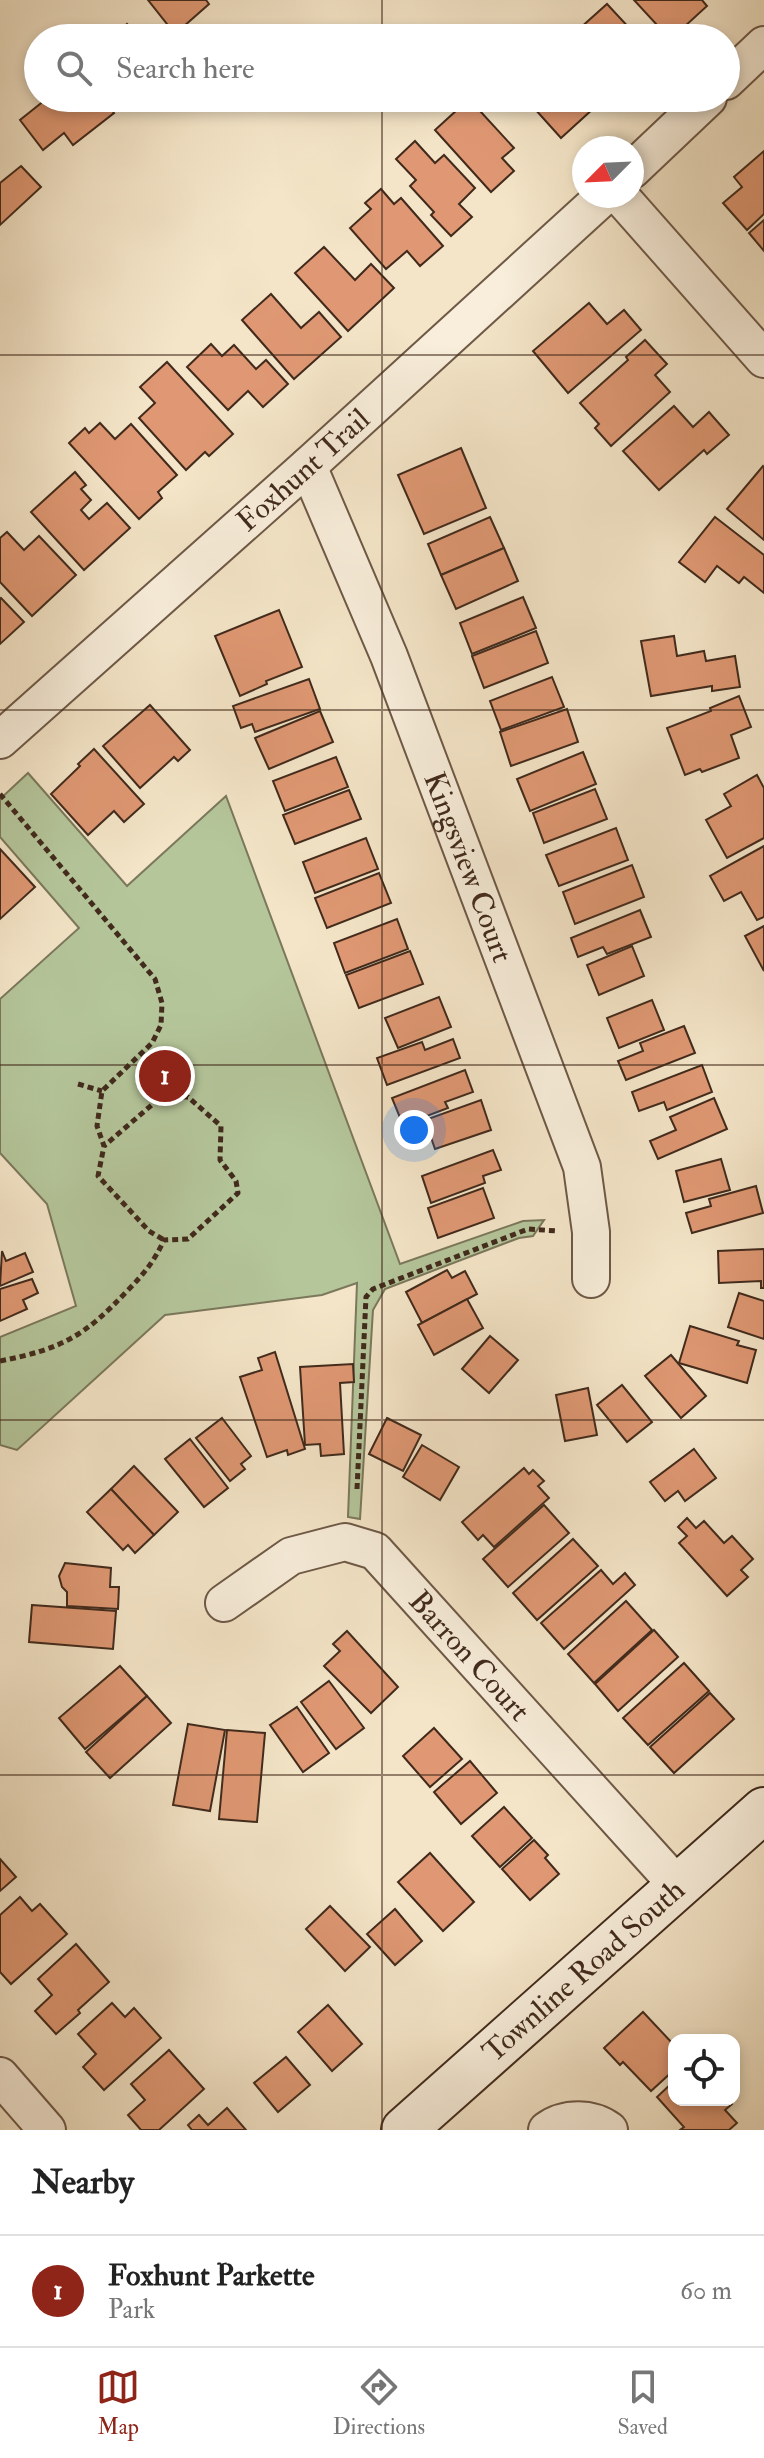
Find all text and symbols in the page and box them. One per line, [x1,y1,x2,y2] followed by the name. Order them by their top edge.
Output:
[24,24,740,112] search box
[52,46,96,90] icon: search
[116,50,255,87] text: Search here
[572,136,644,208] north arrow
[229,400,377,539] street label: Foxhunt Trail
[416,767,521,967] street label: Kingsview Court
[139,1046,191,1106] pin: 1
[394,1110,434,1150] your location
[401,1583,538,1729] street label: Barron Court
[475,1871,692,2070] street label: Townline Road South
[668,2034,740,2106] map controls
[668,2034,740,2106] button: locate
[32,2161,134,2204] text: Nearby
[108,2257,315,2294] text: Foxhunt Parkette
[53,2275,63,2307] text: 1
[680,2275,732,2307] text: 60 m
[108,2294,155,2326] text: Park
[96,2365,140,2441] tab: Map
[333,2365,425,2441] tab: Directions
[618,2365,668,2441] tab: Saved

